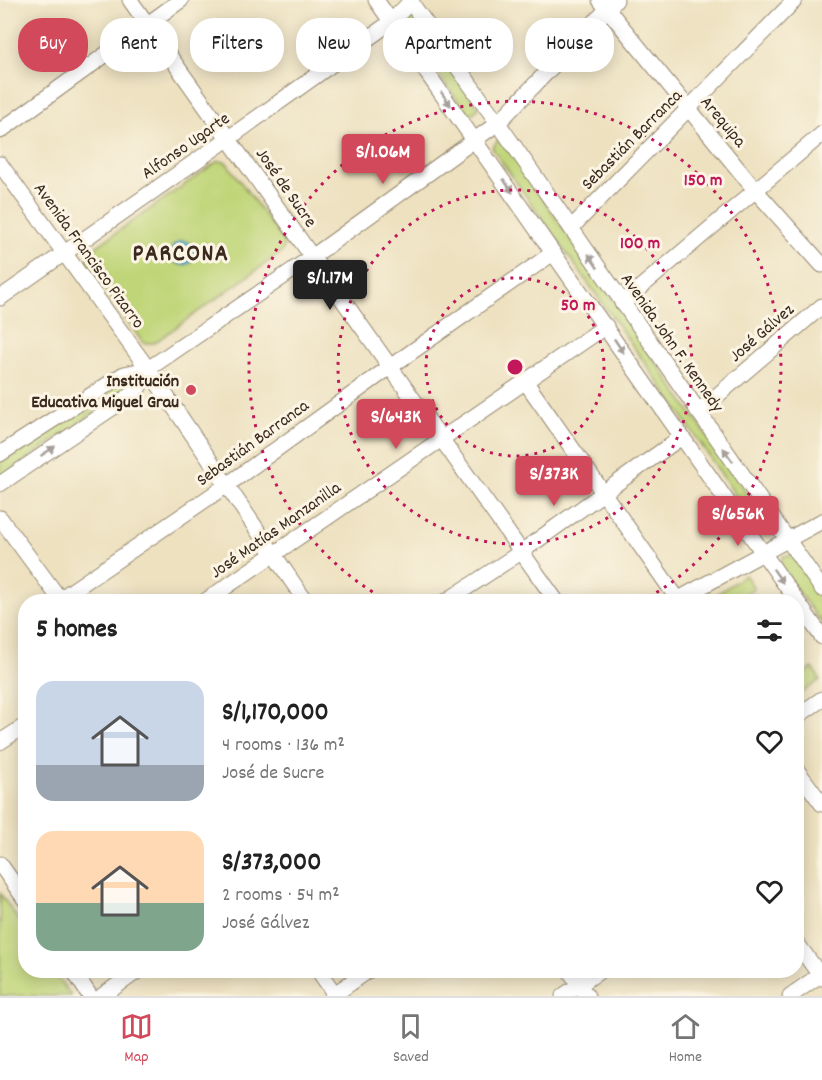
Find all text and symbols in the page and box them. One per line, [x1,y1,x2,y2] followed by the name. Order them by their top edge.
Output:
[18,18,88,72] chip: Buy
[100,18,178,72] chip: Rent
[190,18,284,72] chip: Filters
[296,18,371,72] chip: New
[383,18,513,72] chip: Apartment
[525,18,614,72] chip: House
[577,84,689,197] street label: Sebastián Barranca
[440,91,452,107] one-way arrow
[693,92,751,154] street label: Arequipa
[137,107,236,187] street label: Alfonso Ugarte
[328,134,438,185] pin: S/1.06M
[356,139,410,167] text: S/1.06M
[248,144,322,233] street label: José de Sucre
[684,169,722,194] text: 150 m
[26,178,150,335] street label: Avenida Francisco Pizarro
[502,178,514,194] one-way arrow
[620,232,660,257] text: 100 m
[133,238,229,272] district label: PARCONA
[587,253,599,269] one-way arrow
[275,260,385,311] pin: S/1.17M
[307,265,353,293] text: S/1.17M
[613,269,729,419] street label: Avenida John F. Kennedy
[561,294,595,319] text: 50 m
[725,299,801,369] street label: José Gálvez
[613,338,625,354] one-way arrow
[505,357,525,377] centre of rings
[31,370,179,416] place label: Institución Educativa Miguel Grau
[184,383,198,397] marker: Institución Educativa Miguel Grau
[192,394,315,493] street label: Sebastián Barranca
[347,399,445,450] pin: S/643K
[371,404,421,432] text: S/643K
[40,445,56,457] one-way arrow
[723,447,734,463] one-way arrow
[505,456,603,507] pin: S/373K
[529,461,579,489] text: S/373K
[206,476,347,586] street label: José Matías Manzanilla
[689,496,787,547] pin: S/656K
[712,501,764,529] text: S/656K
[772,567,784,583] one-way arrow
[36,612,118,649] text: 5 homes
[753,614,786,647] icon: filters
[222,695,329,732] text: S/1,170,000
[84,705,156,777] icon: home
[753,725,786,758] icon: heart
[222,732,345,760] text: 4 rooms · 136 m²
[222,760,324,788] text: José de Sucre
[222,845,321,882] text: S/373,000
[84,855,156,927] icon: home
[753,875,786,908] icon: heart
[222,882,340,910] text: 2 rooms · 54 m²
[222,910,309,938] text: José Gálvez
[120,1010,153,1069] tab: Map
[393,1010,429,1069] tab: Saved
[669,1010,702,1069] tab: Home

